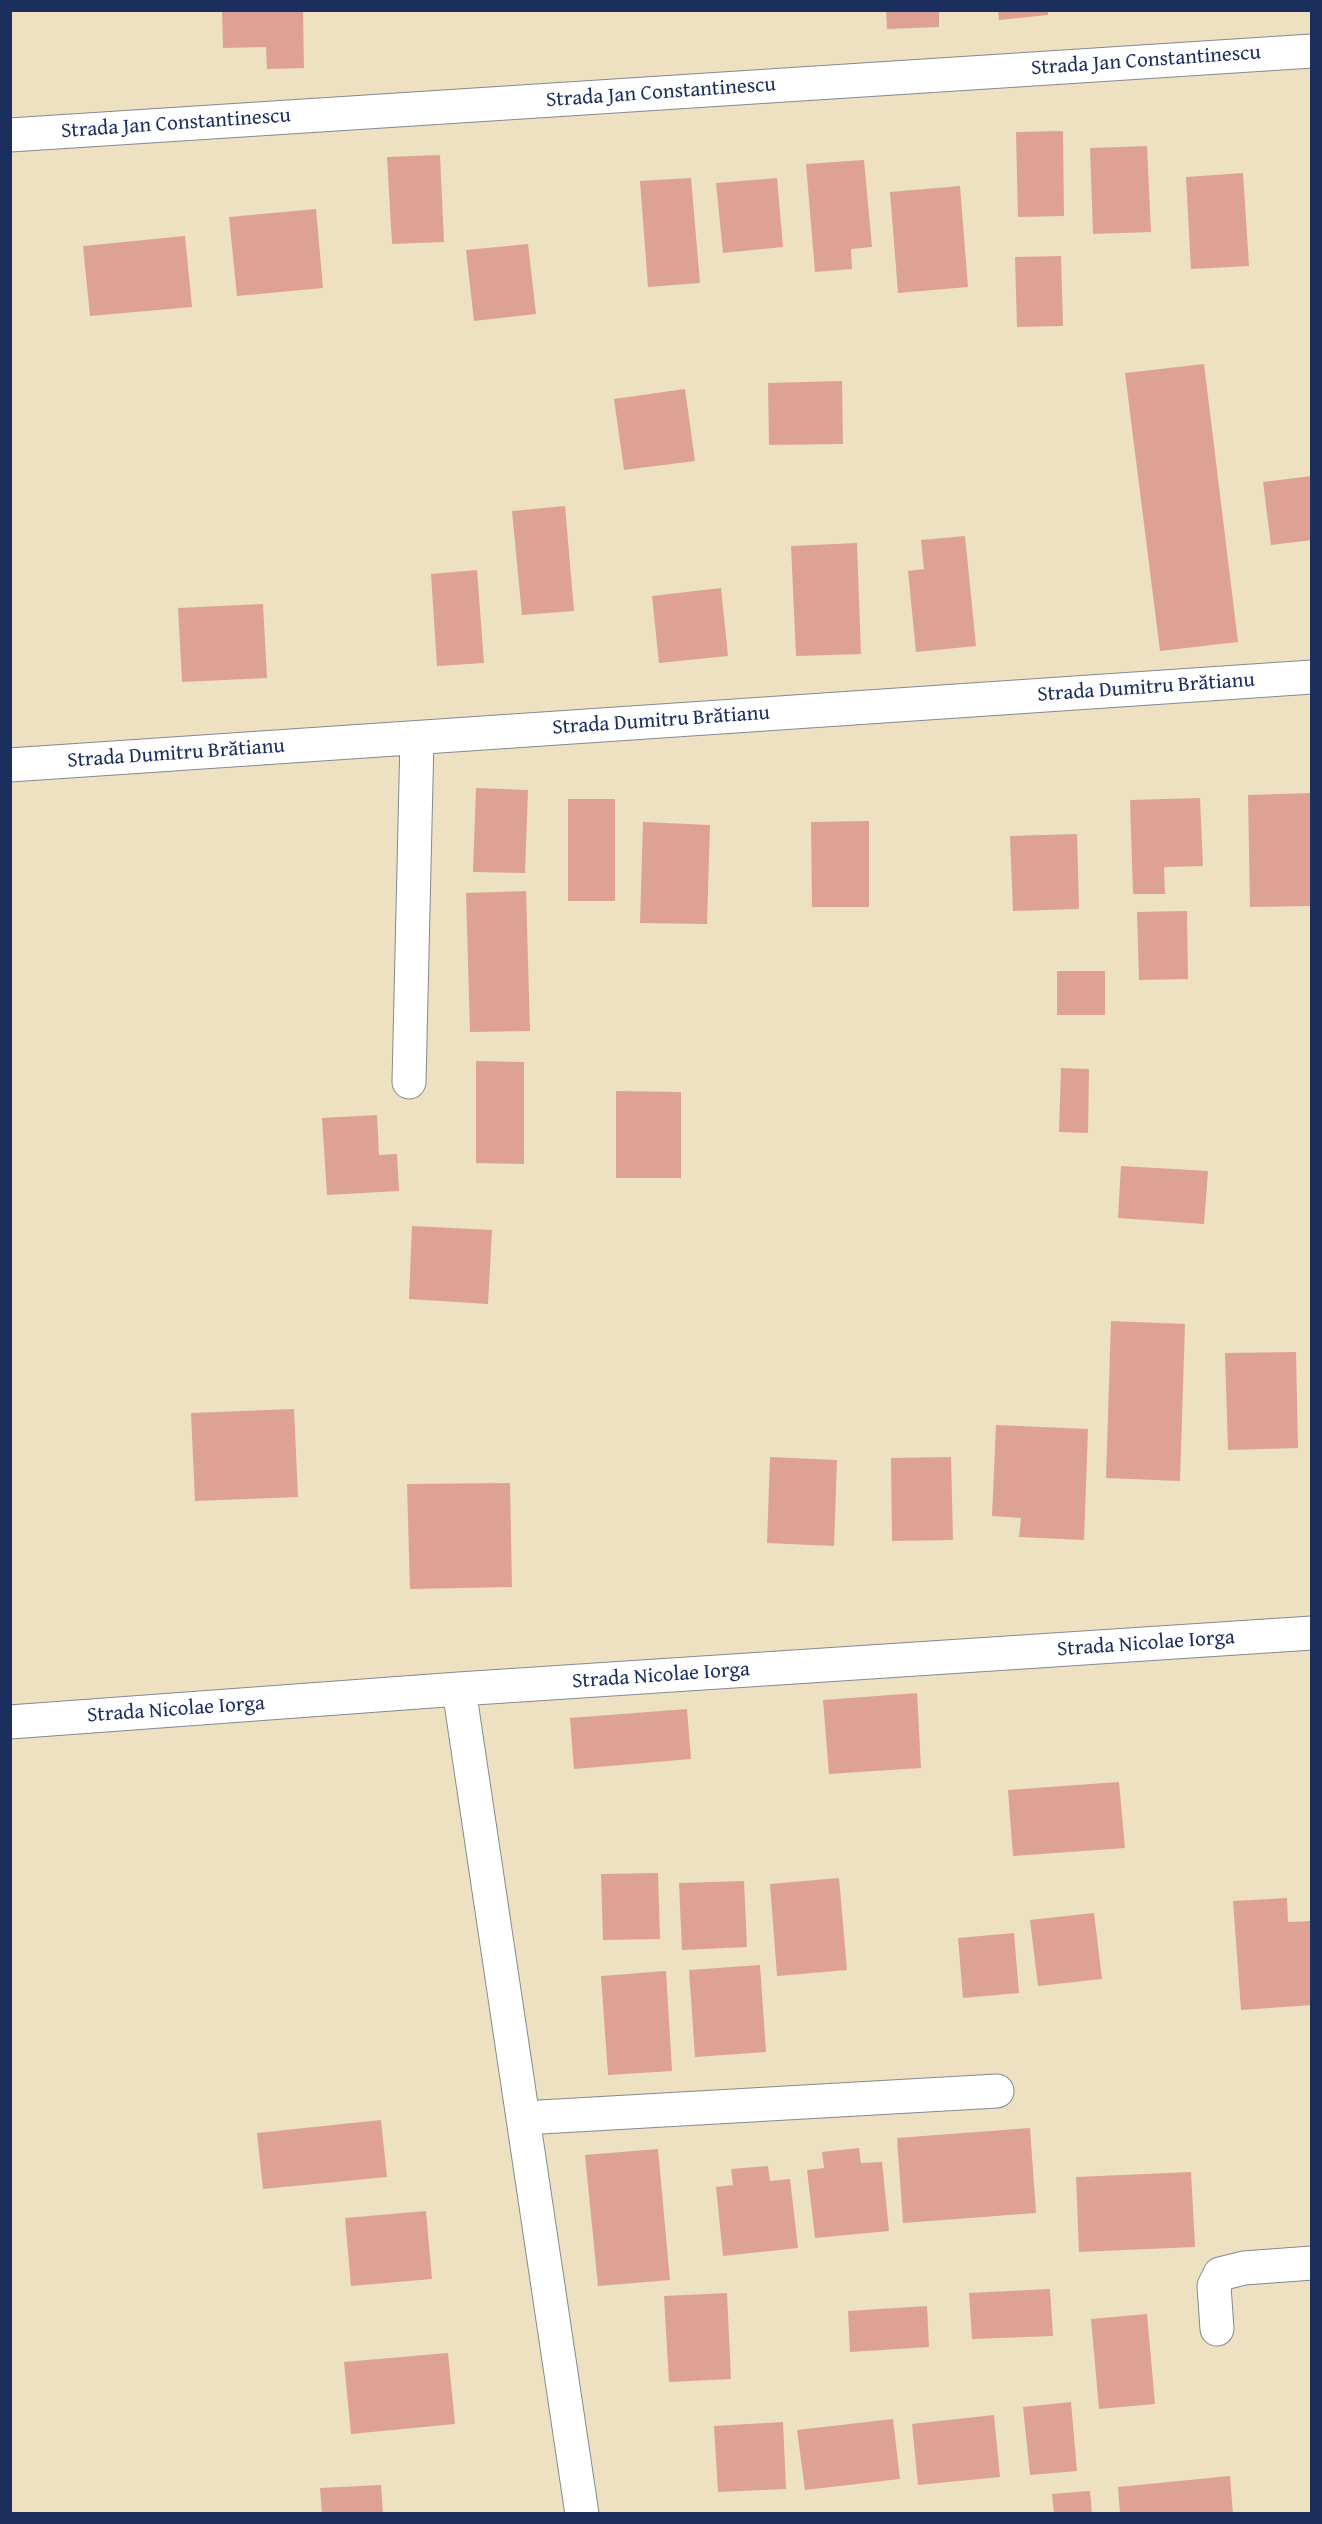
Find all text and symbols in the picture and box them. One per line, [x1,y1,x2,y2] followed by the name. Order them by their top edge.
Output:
[1030,40,1262,82] street label: Strada Jan Constantinescu
[545,72,777,114] street label: Strada Jan Constantinescu
[60,103,292,145] street label: Strada Jan Constantinescu
[1036,668,1256,708] street label: Strada Dumitru Brătianu
[551,701,771,741] street label: Strada Dumitru Brătianu
[66,734,286,774] street label: Strada Dumitru Brătianu
[1056,1625,1236,1663] street label: Strada Nicolae Iorga
[571,1657,751,1695] street label: Strada Nicolae Iorga
[86,1691,266,1729] street label: Strada Nicolae Iorga

